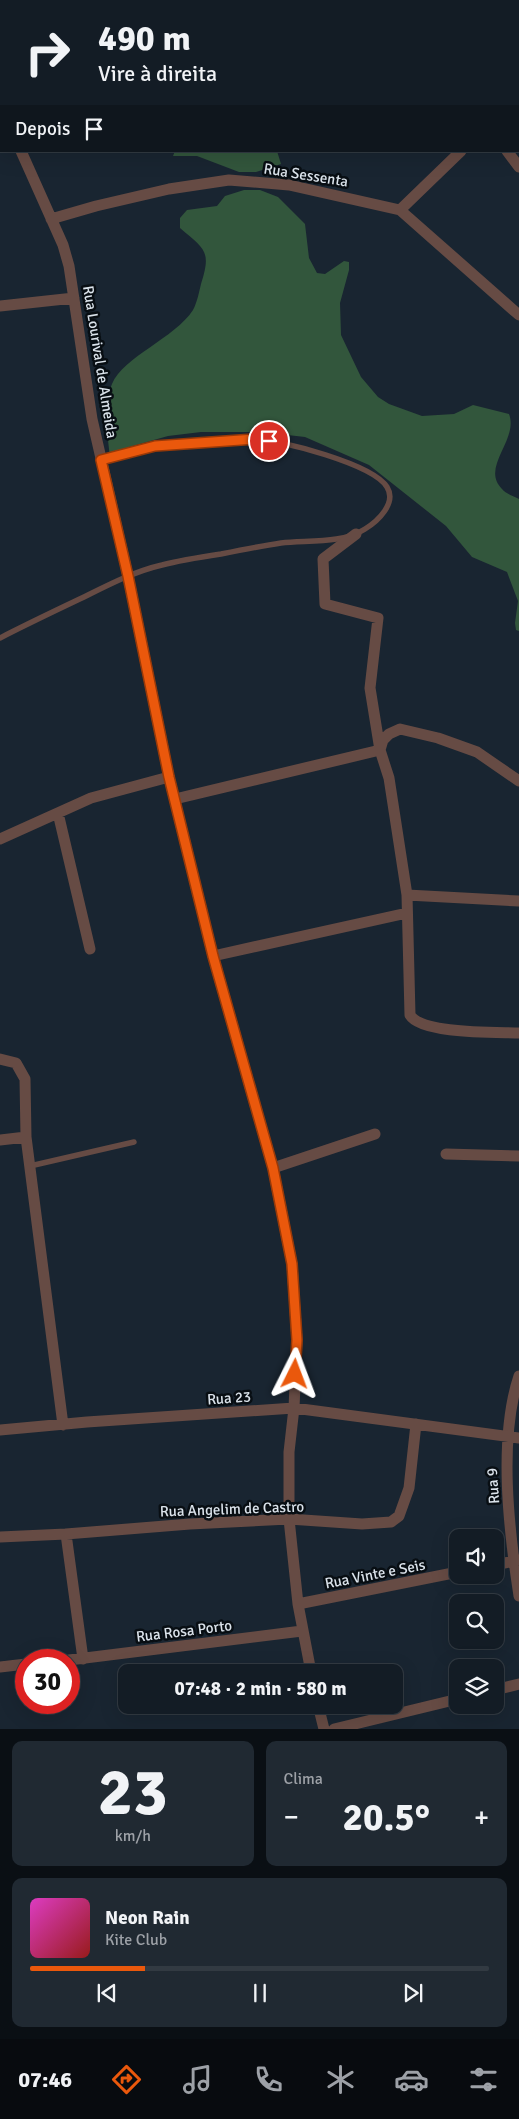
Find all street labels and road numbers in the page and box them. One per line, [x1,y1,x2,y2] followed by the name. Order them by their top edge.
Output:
[262,159,350,191] street label: Rua Sessenta
[79,284,121,440] street label: Rua Lourival de Almeida
[206,1387,252,1409] street label: Rua 23
[483,1467,503,1505] street label: Rua 9
[160,1497,305,1521] street label: Rua Angelim de Castro
[323,1555,427,1593] street label: Rua Vinte e Seis
[135,1616,233,1646] street label: Rua Rosa Porto

